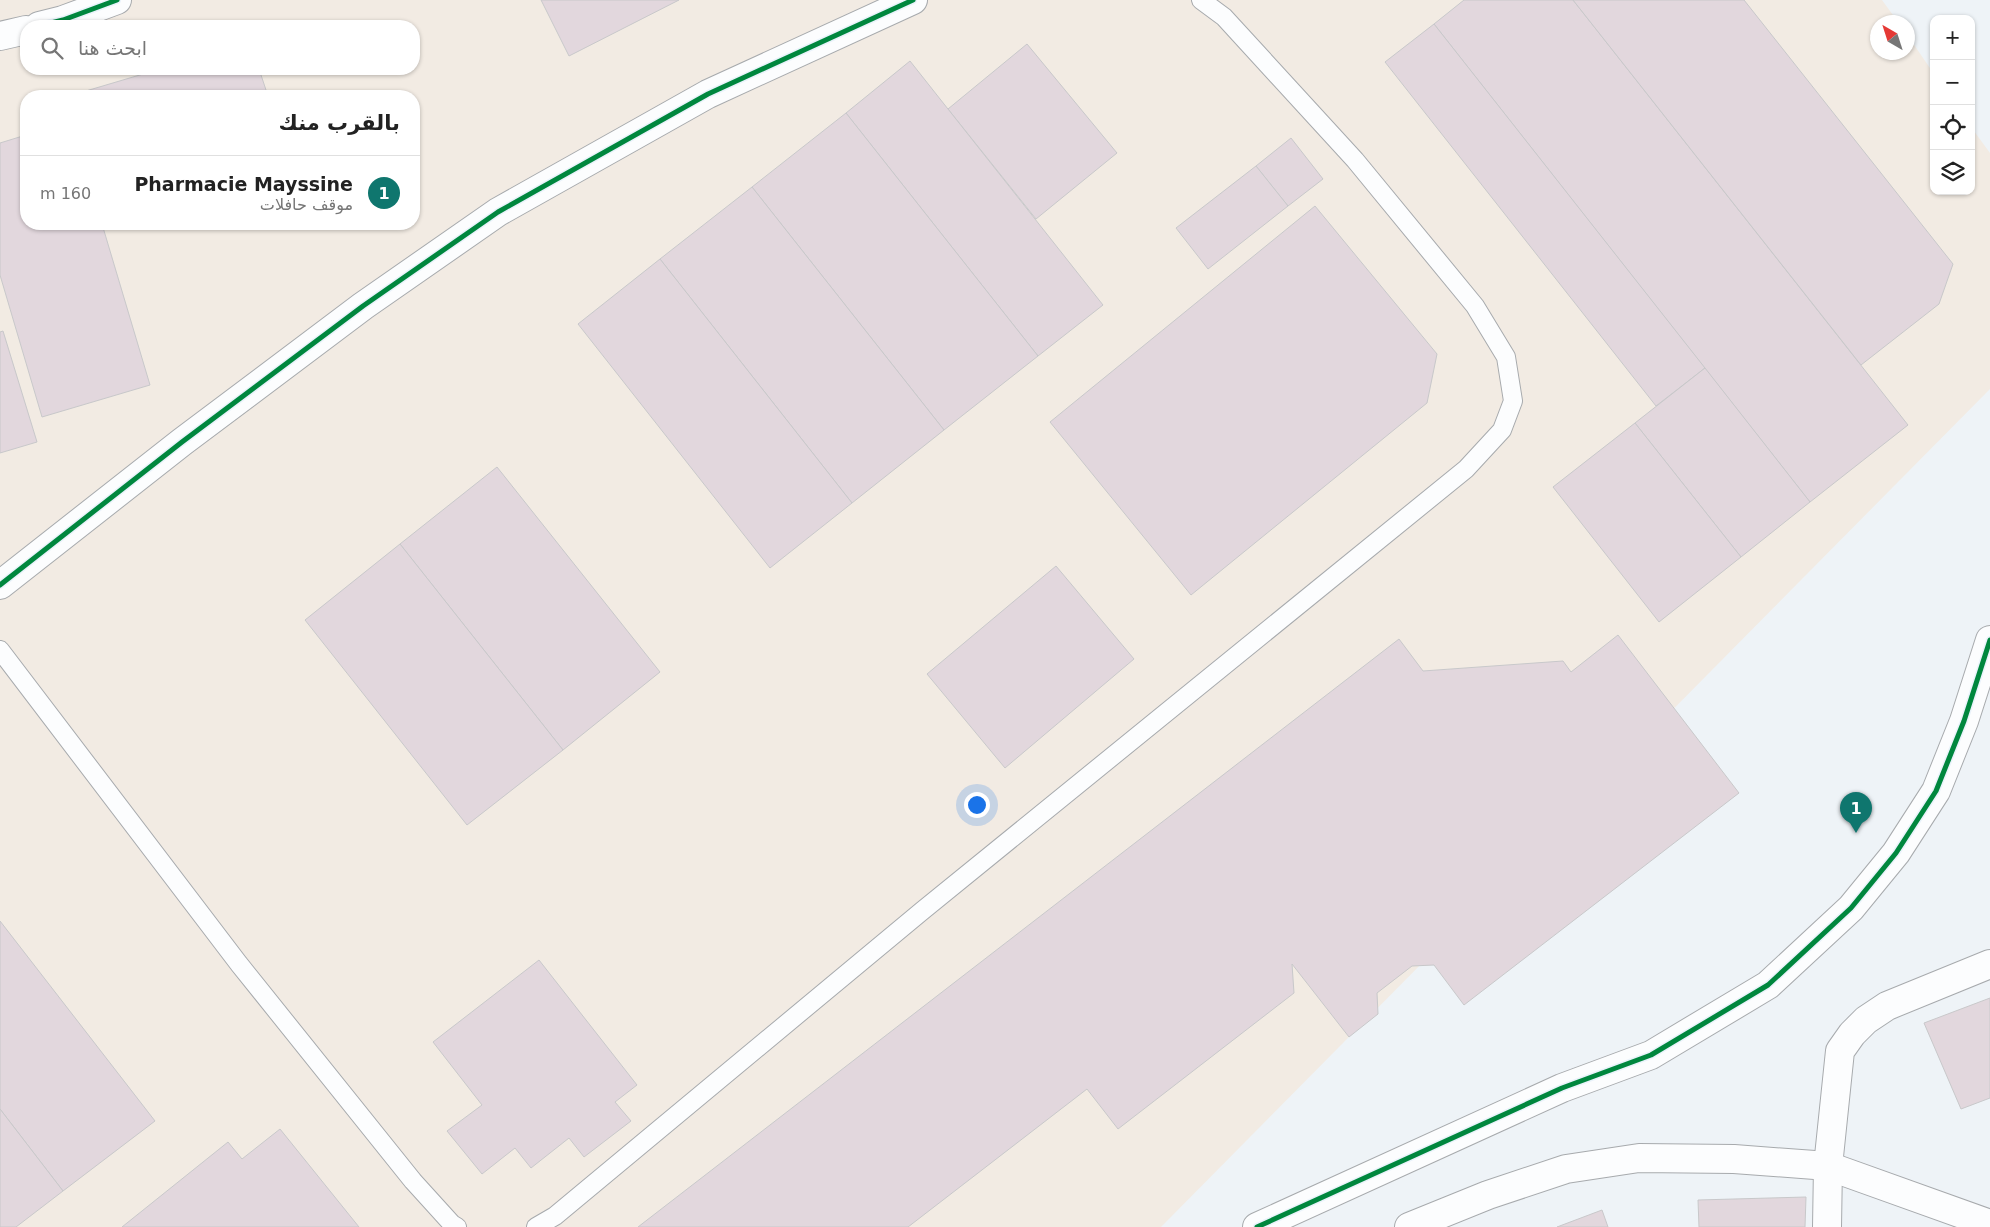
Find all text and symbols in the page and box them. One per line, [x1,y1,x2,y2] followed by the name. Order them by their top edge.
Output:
[1870,15,1915,60] north arrow
[1930,15,1975,195] map controls
[1930,15,1975,60] button: +
[20,20,420,75] search box
[38,34,66,62] icon: search
[78,37,147,59] text: ابحث هنا
[1930,60,1975,105] button: −
[1930,105,1975,150] button: locate
[279,111,400,135] text: بالقرب منك
[1930,150,1975,195] button: layers
[134,173,353,195] text: Pharmacie Mayssine
[40,184,91,203] text: 160 m
[378,184,390,203] text: 1
[260,195,353,214] text: موقف حافلات
[964,792,990,818] your location
[1840,792,1872,833] pin: 1

